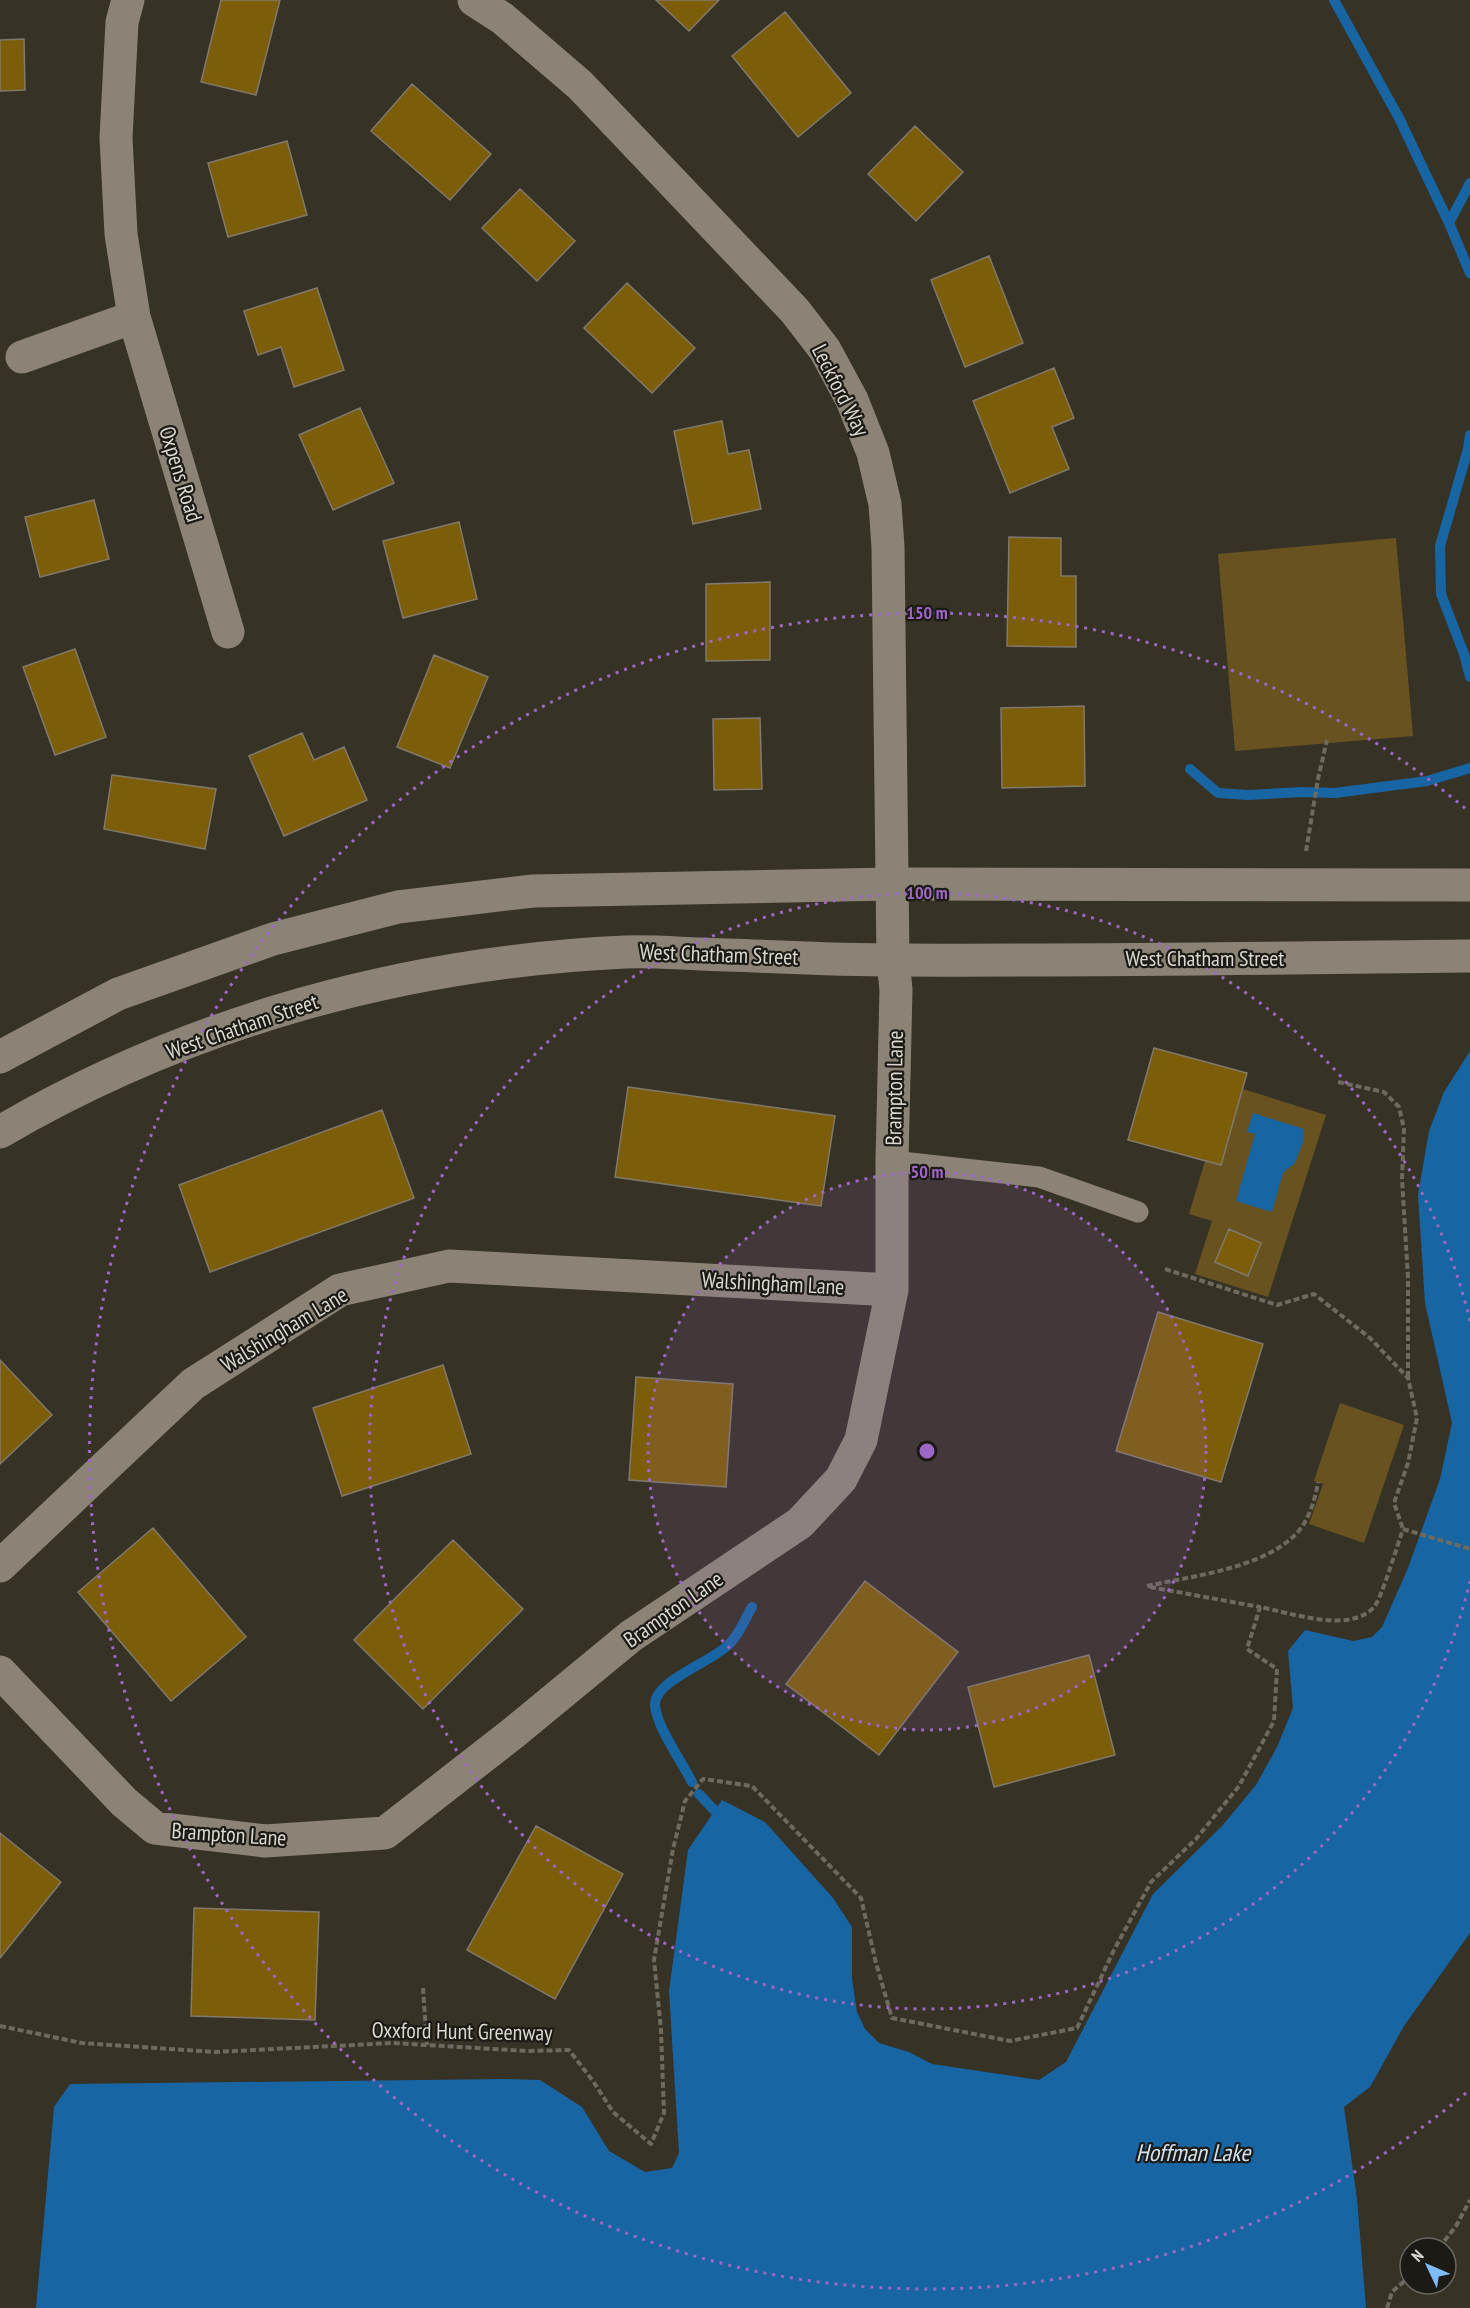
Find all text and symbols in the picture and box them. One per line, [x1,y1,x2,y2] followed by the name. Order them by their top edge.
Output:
[806,339,876,441] street label: Leckford Way
[153,423,209,525] street label: Oxpens Road
[906,601,948,624] text: 150 m
[906,881,948,904] text: 100 m
[639,937,799,971] street label: West Chatham Street
[1126,944,1284,972] street label: West Chatham Street
[162,987,322,1065] street label: West Chatham Street
[879,1030,909,1146] street label: Brampton Lane
[911,1160,943,1183] text: 50 m
[701,1265,845,1301] street label: Walshingham Lane
[216,1280,352,1378] street label: Walshingham Lane
[917,1441,937,1461] centre of rings
[618,1565,728,1653] street label: Brampton Lane
[171,1816,287,1852] street label: Brampton Lane
[371,2015,553,2047] street label: Oxxford Hunt Greenway
[1136,2137,1252,2168] water label: Hoffman Lake
[1398,2236,1458,2296] north arrow
[1407,2246,1427,2266] text: N

